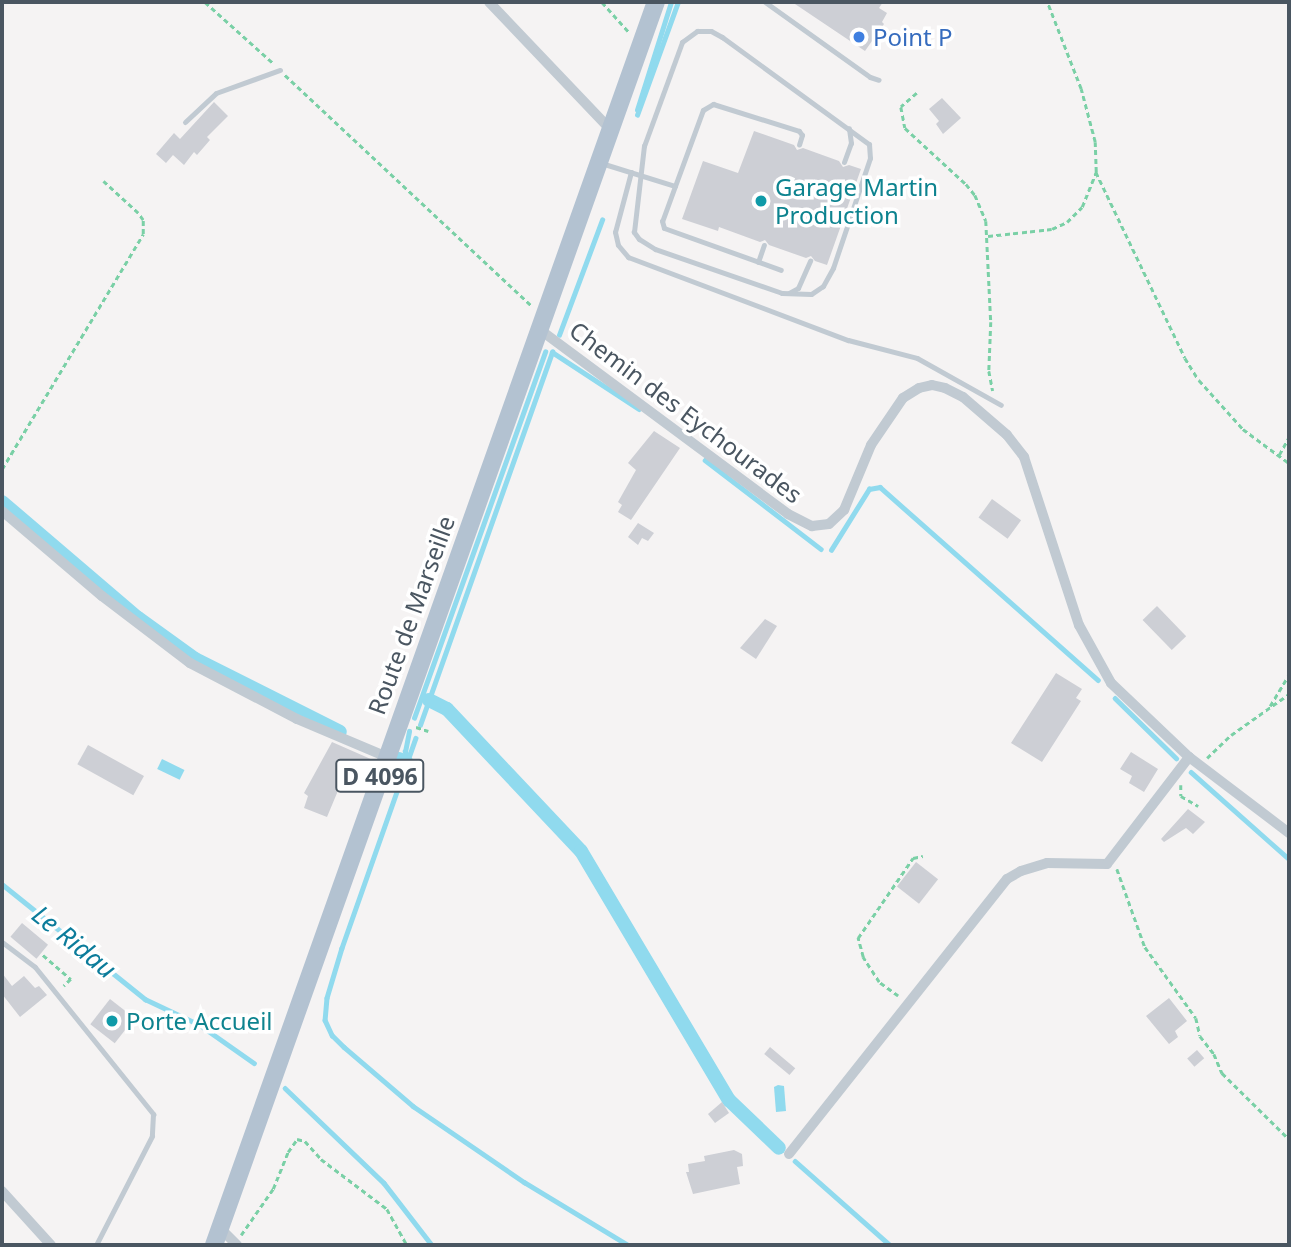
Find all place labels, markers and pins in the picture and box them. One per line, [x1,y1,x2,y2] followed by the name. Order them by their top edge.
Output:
[873,23,952,51] place label: Point P
[851,29,867,45] marker: Point P
[775,173,938,229] place label: Garage Martin Production
[753,193,769,209] marker: Garage Martin Production
[126,1007,273,1035] place label: Porte Accueil
[104,1013,120,1029] marker: Porte Accueil

